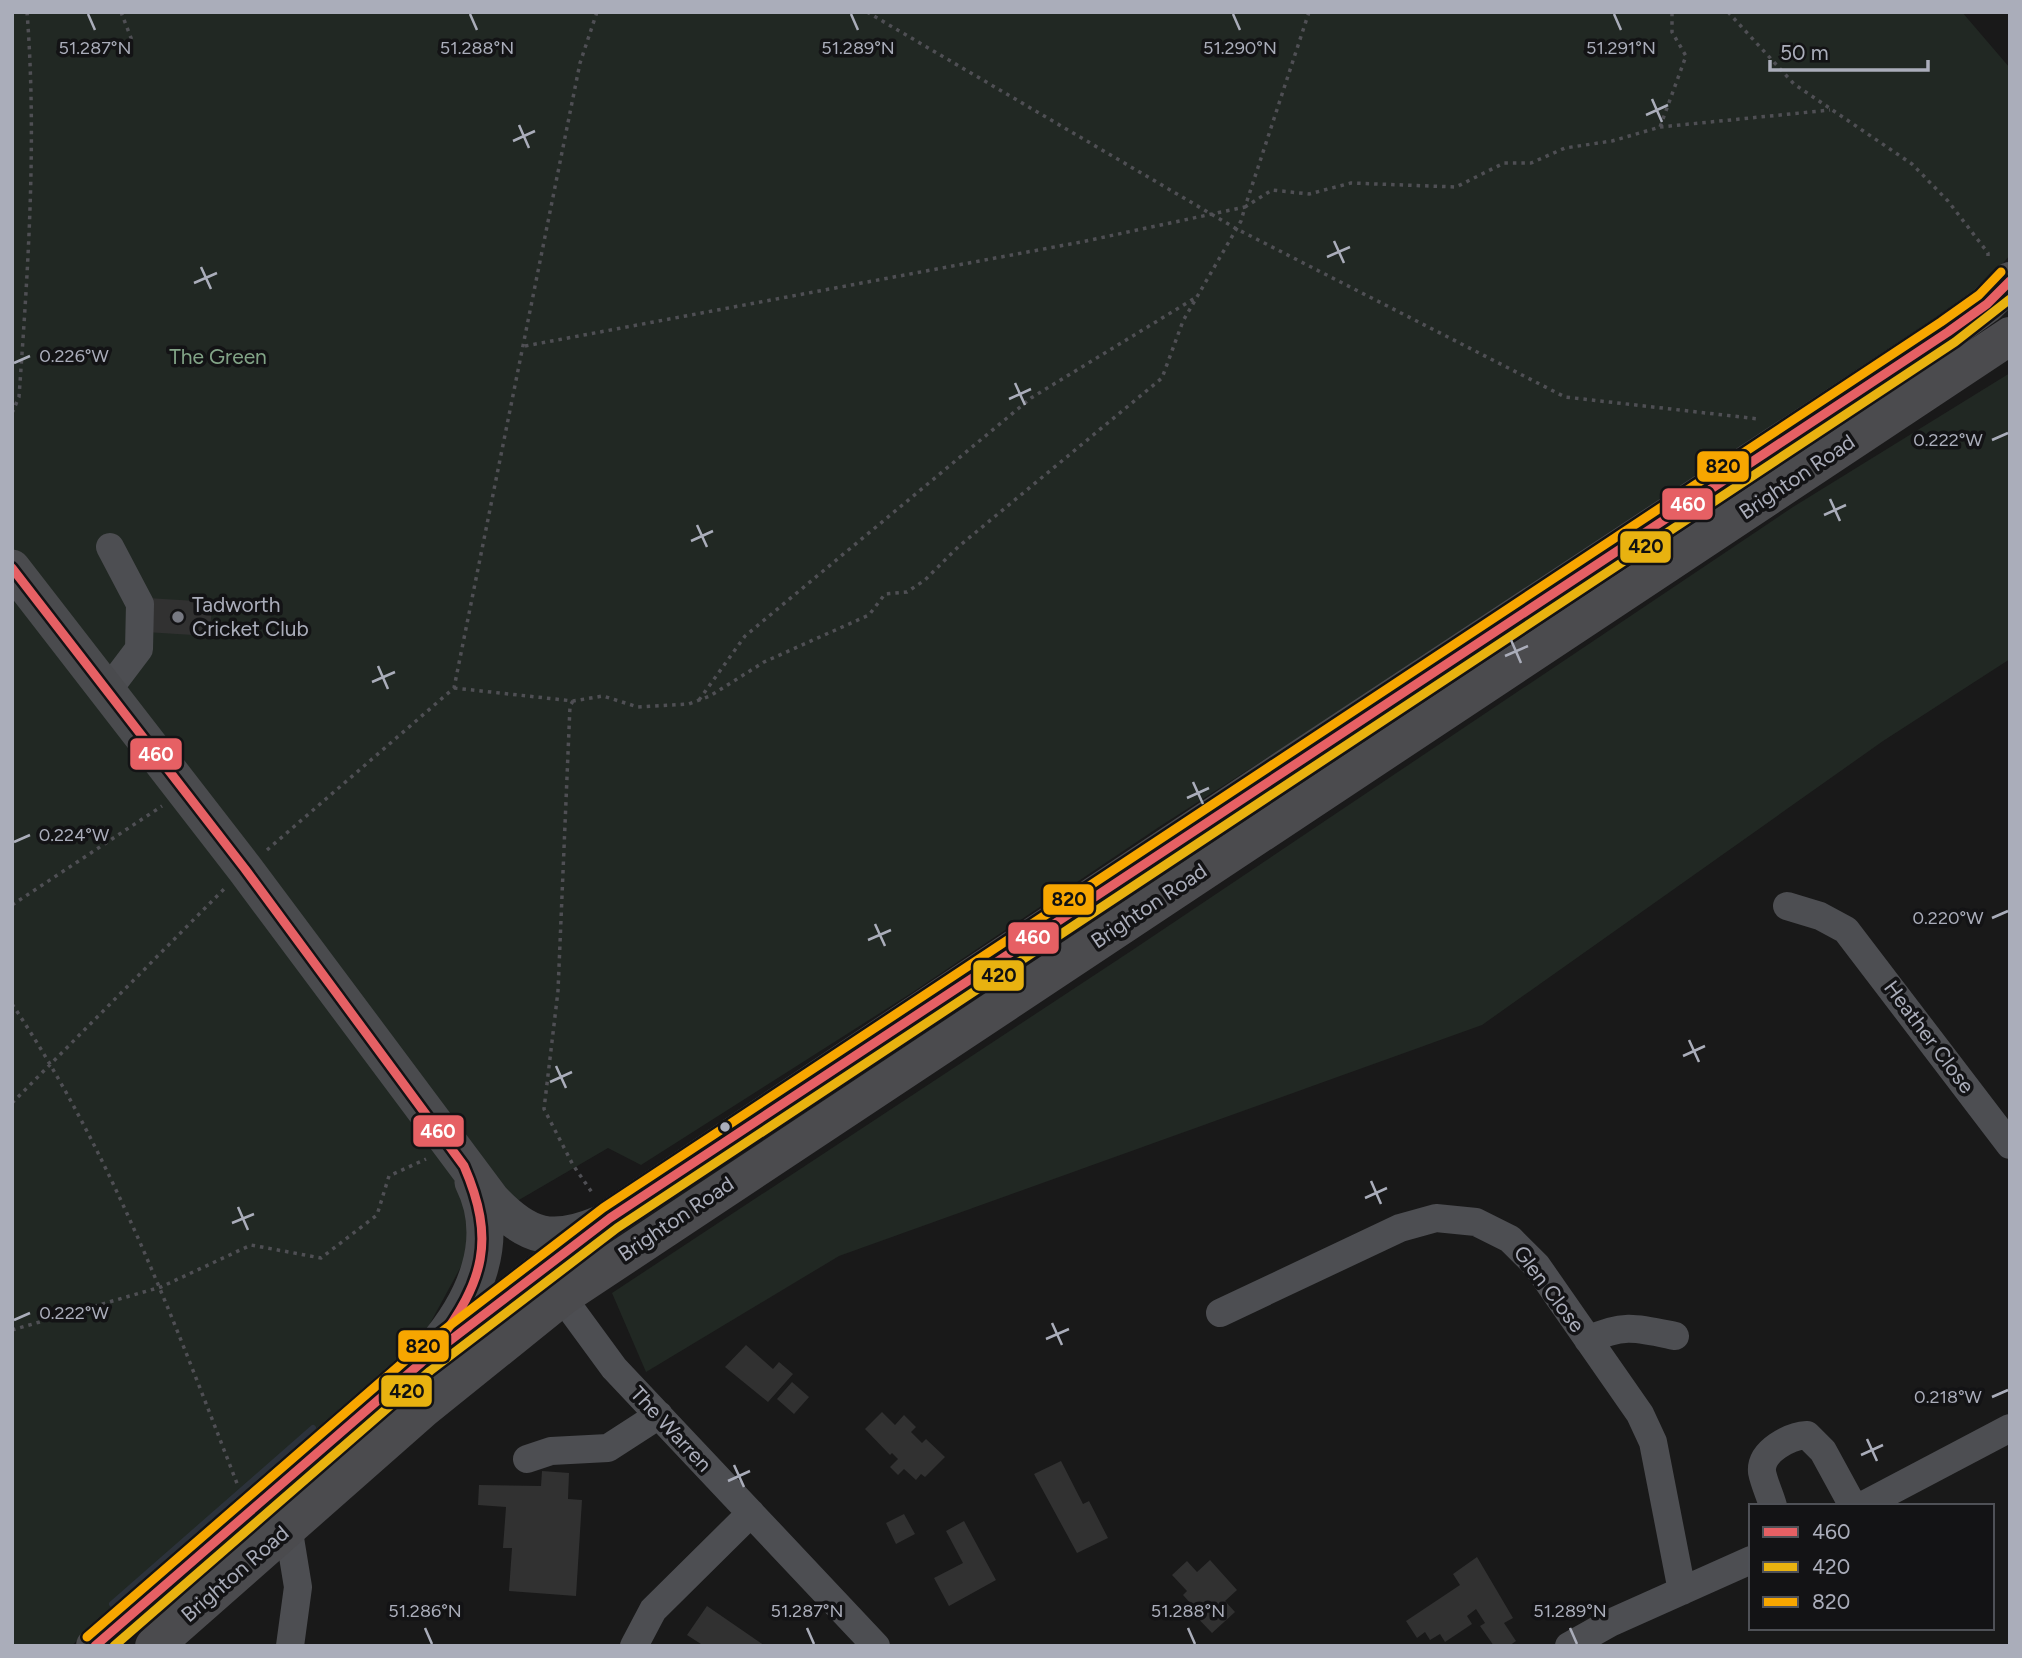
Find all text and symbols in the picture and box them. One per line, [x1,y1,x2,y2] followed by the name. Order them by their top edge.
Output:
[1770,28,1927,72] scale bar
[59,37,131,59] text: 51.287°N
[440,37,514,59] text: 51.288°N
[821,37,895,59] text: 51.289°N
[1203,37,1277,59] text: 51.290°N
[1586,37,1656,59] text: 51.291°N
[1780,40,1829,65] text: 50 m
[169,344,267,369] park label: The Green
[39,345,109,367] text: 0.226°W
[1734,429,1859,524] street label: Brighton Road
[1913,429,1983,451] text: 0.222°W
[1696,450,1750,483] line badge: 820
[1706,455,1740,478] text: 820
[1661,487,1714,521] line badge: 460
[1670,493,1706,516] text: 460
[1619,530,1672,564] line badge: 420
[1628,535,1664,558] text: 420
[192,592,309,641] place label: Tadworth Cricket Club
[170,609,186,625] marker: Tadworth Cricket Club
[129,737,183,771] line badge: 460
[138,743,174,766] text: 460
[39,824,110,846] text: 0.224°W
[1086,858,1211,953] street label: Brighton Road
[1042,883,1095,916] line badge: 820
[1052,888,1086,911] text: 820
[1913,907,1984,929] text: 0.220°W
[1007,921,1060,955] line badge: 460
[1015,926,1051,949] text: 460
[972,959,1025,992] line badge: 420
[981,964,1017,987] text: 420
[1879,975,1980,1098] street label: Heather Close
[412,1114,465,1148] line badge: 460
[420,1120,456,1143] text: 460
[718,1120,732,1134] unlabelled marker
[613,1171,738,1266] street label: Brighton Road
[1509,1240,1590,1337] street label: Glen Close
[39,1302,109,1324] text: 0.222°W
[397,1329,450,1363] line badge: 820
[406,1335,440,1358] text: 820
[380,1374,433,1408] line badge: 420
[389,1380,425,1403] text: 420
[626,1381,717,1476] street label: The Warren
[1914,1386,1983,1408] text: 0.218°W
[1749,1504,1994,1630] legend
[1812,1519,1850,1544] text: 460
[176,1520,294,1627] street label: Brighton Road
[1812,1554,1850,1579] text: 420
[1812,1589,1850,1614] text: 820
[388,1600,462,1622] text: 51.286°N
[771,1600,843,1622] text: 51.287°N
[1151,1600,1225,1622] text: 51.288°N
[1533,1600,1607,1622] text: 51.289°N

